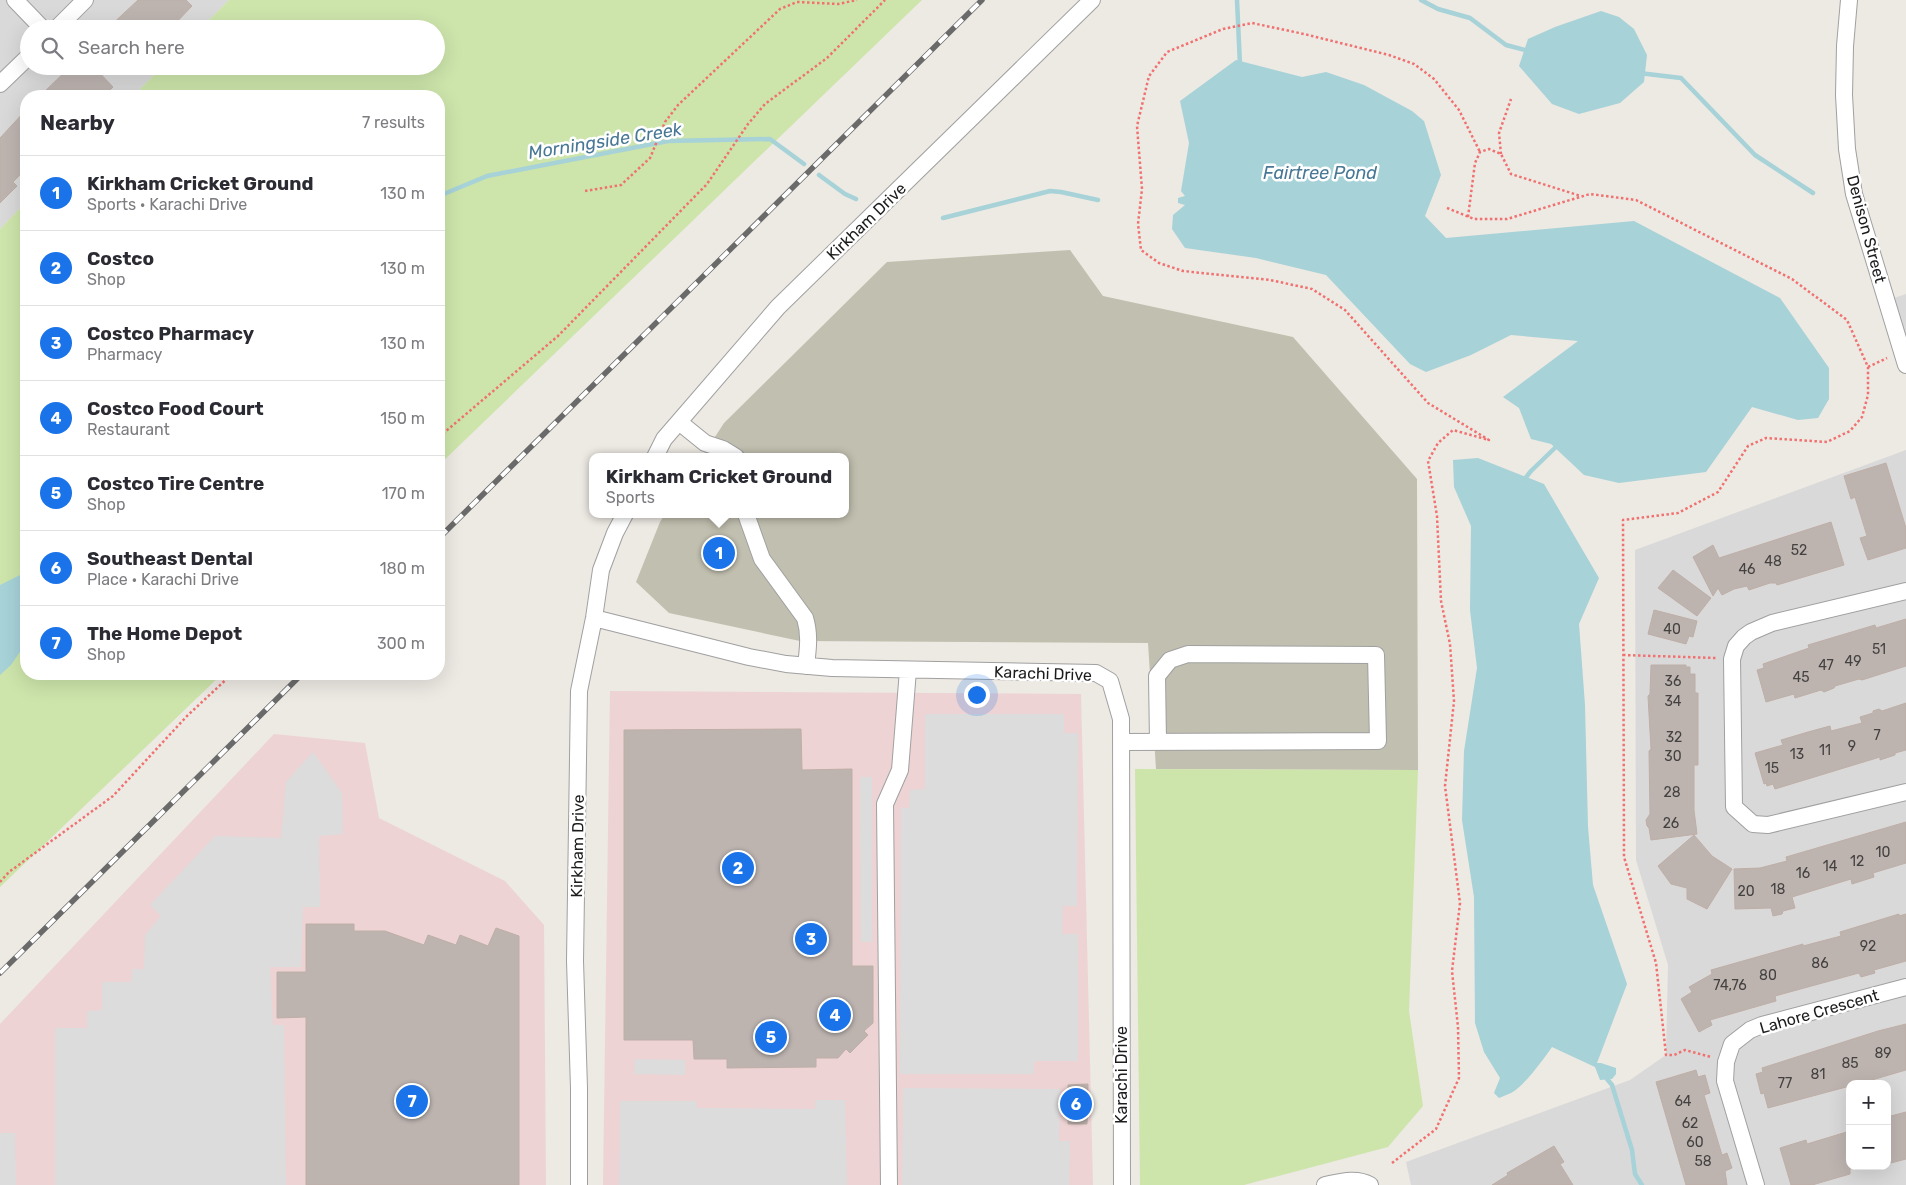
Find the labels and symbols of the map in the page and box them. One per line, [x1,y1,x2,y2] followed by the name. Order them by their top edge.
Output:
[527,118,684,164] water label: Morningside Creek
[1263,162,1377,184] water label: Fairtree Pond
[1843,173,1890,285] street label: Denison Street
[823,179,910,264] street label: Kirkham Drive
[703,534,735,572] pin: 1
[1791,542,1807,559] house number: 52
[1764,553,1782,570] house number: 48
[1738,561,1756,578] house number: 46
[1663,621,1681,638] house number: 40
[1872,641,1886,658] house number: 51
[1845,653,1861,670] house number: 49
[1818,657,1834,674] house number: 47
[994,662,1092,685] street label: Karachi Drive
[1792,669,1810,686] house number: 45
[1665,673,1681,690] house number: 36
[964,682,990,708] your location
[1664,693,1682,710] house number: 34
[1873,727,1881,744] house number: 7
[1666,729,1682,746] house number: 32
[1848,738,1856,755] house number: 9
[1819,742,1831,759] house number: 11
[1790,746,1804,763] house number: 13
[1664,748,1682,765] house number: 30
[1765,760,1779,777] house number: 15
[1663,784,1681,801] house number: 28
[567,794,588,898] street label: Kirkham Drive
[1663,815,1679,832] house number: 26
[1876,844,1891,861] house number: 10
[722,849,754,887] pin: 2
[1850,853,1864,870] house number: 12
[1823,858,1838,875] house number: 14
[1796,865,1810,882] house number: 16
[1771,881,1786,898] house number: 18
[1737,883,1755,900] house number: 20
[795,920,827,958] pin: 3
[1860,938,1876,955] house number: 92
[1811,955,1829,972] house number: 86
[1759,967,1777,984] house number: 80
[1713,977,1747,994] house number: 74,76
[1757,985,1881,1038] street label: Lahore Crescent
[819,996,851,1034] pin: 4
[755,1018,787,1056] pin: 5
[1112,1026,1131,1124] street label: Karachi Drive
[1874,1045,1892,1062] house number: 89
[1841,1055,1859,1072] house number: 85
[1811,1066,1825,1083] house number: 81
[1778,1075,1792,1092] house number: 77
[396,1082,428,1120] pin: 7
[1060,1085,1092,1123] pin: 6
[1674,1093,1692,1110] house number: 64
[1682,1115,1698,1132] house number: 62
[1686,1134,1704,1151] house number: 60
[1694,1153,1712,1170] house number: 58

